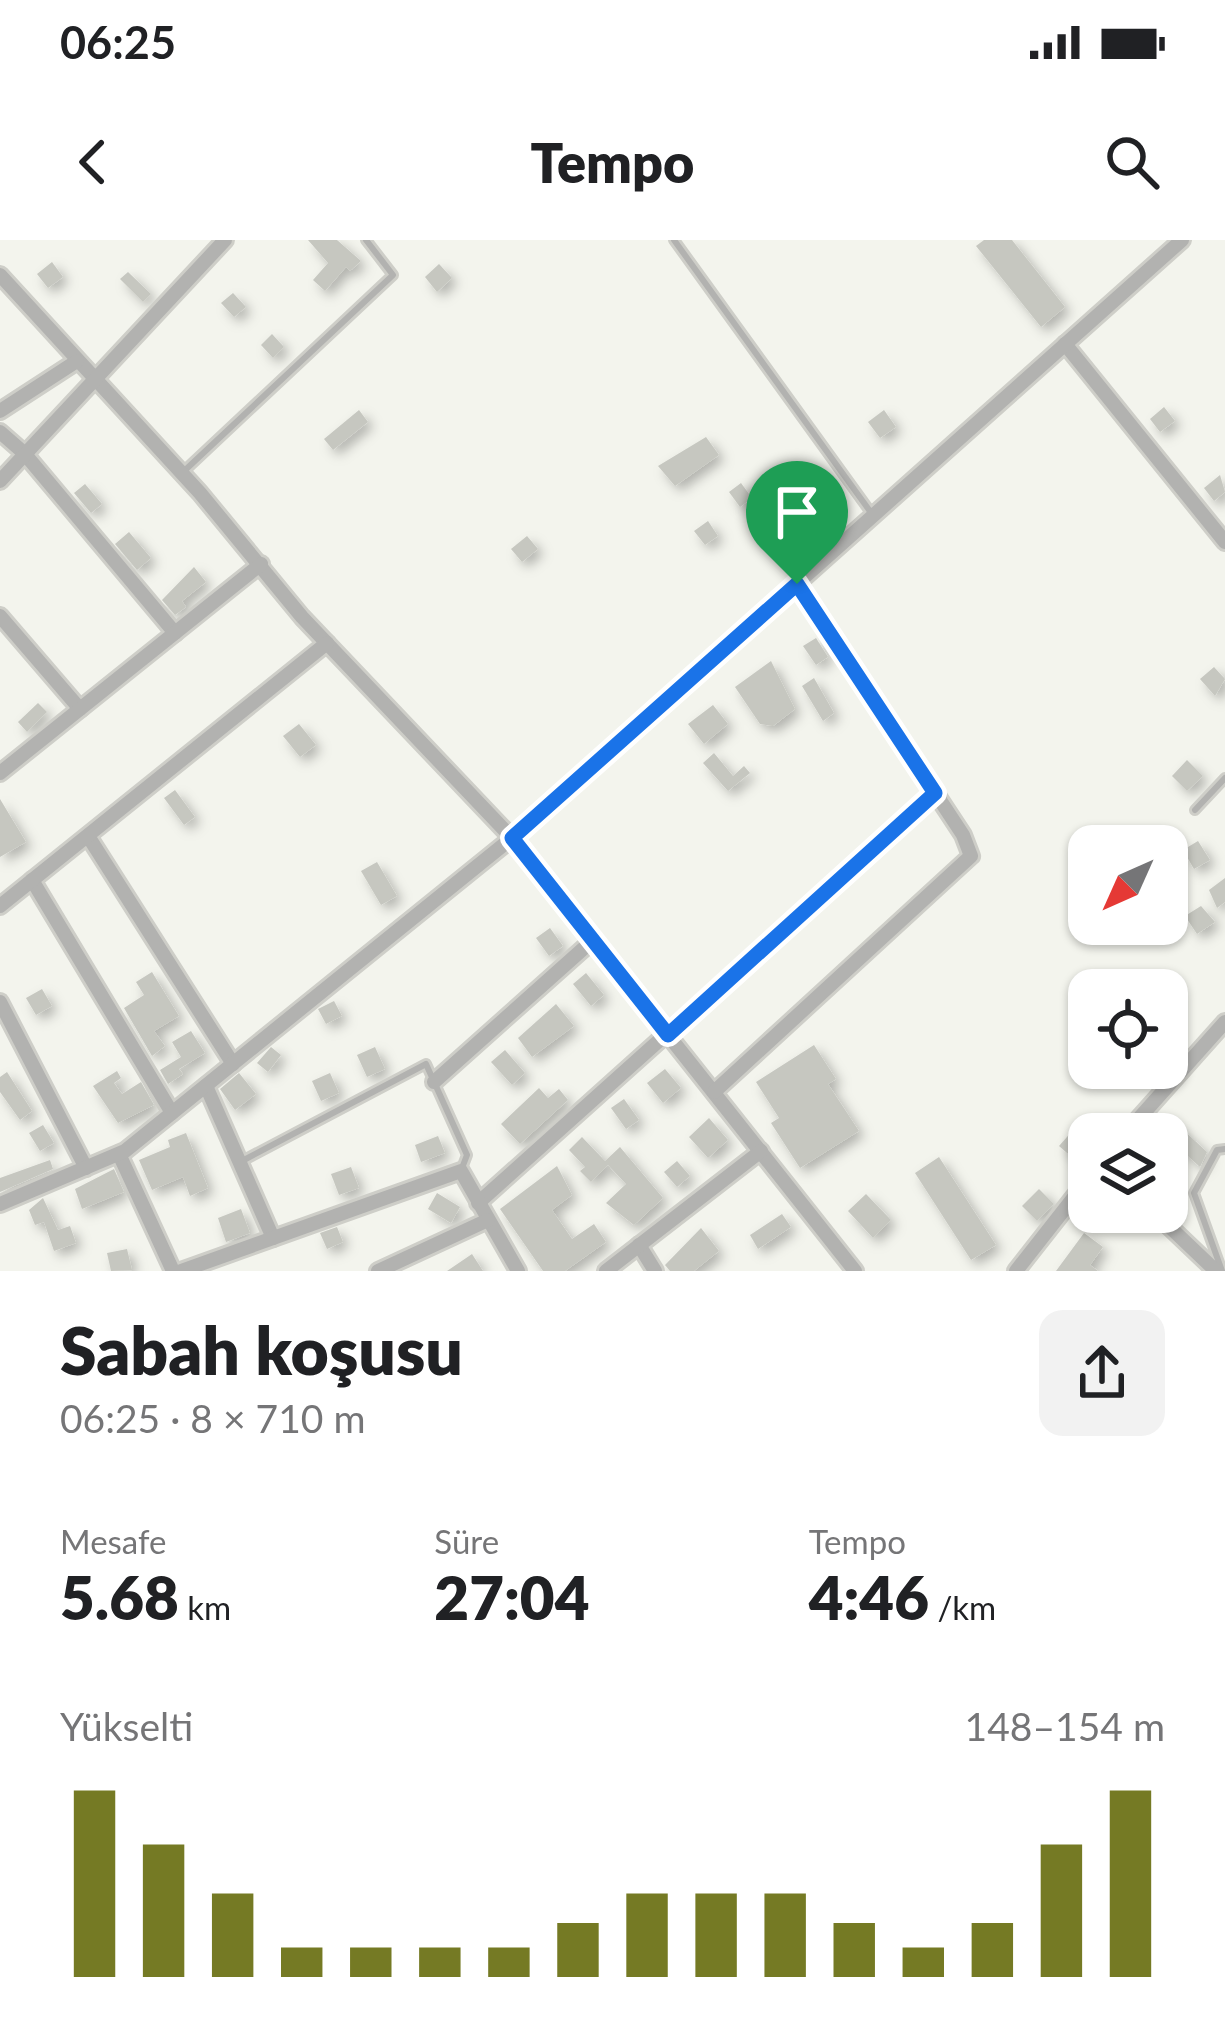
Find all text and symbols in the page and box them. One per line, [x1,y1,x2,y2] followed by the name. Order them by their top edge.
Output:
[60,15,176,69] text: 06:25
[60,129,126,195] icon: back
[1099,129,1165,195] icon: search
[531,130,694,195] text: Tempo
[746,461,848,584] pin
[764,479,830,545] icon: arrive
[1068,825,1188,945] north arrow
[1068,825,1188,1233] map controls
[1068,969,1188,1089] button: locate
[1068,1113,1188,1233] button: layers
[60,1310,463,1389] text: Sabah koşusu
[1039,1310,1165,1436] button: share
[60,1395,365,1441] text: 06:25 · 8 × 710 m
[60,1521,166,1561] text: Mesafe
[434,1521,499,1561] text: Süre
[809,1521,906,1561] text: Tempo
[60,1561,179,1633] text: 5.68
[434,1561,589,1633] text: 27:04
[809,1561,929,1633] text: 4:46
[179,1587,231,1627] text: km
[929,1587,996,1627] text: /km
[60,1703,193,1749] text: Yükselti
[965,1703,1165,1749] text: 148–154 m

